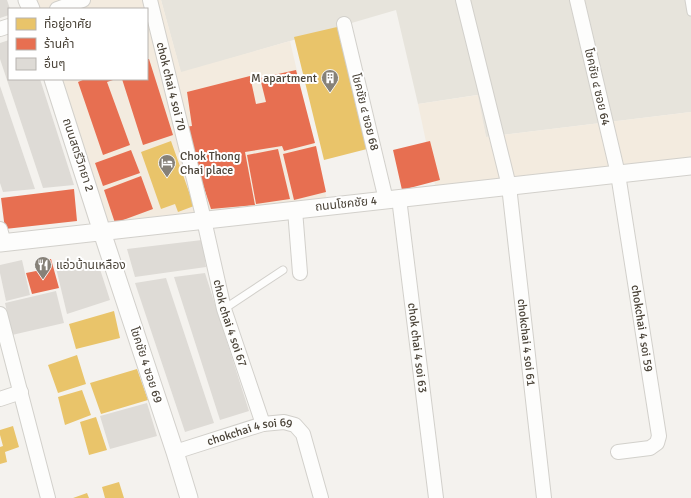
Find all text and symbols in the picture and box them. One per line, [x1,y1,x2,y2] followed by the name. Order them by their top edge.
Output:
[8,8,148,80] legend
[44,15,92,32] text: ที่อยู่อาศัย
[44,37,74,52] text: ร้านค้า
[153,41,189,132] street label: chok chai 4 soi 70
[581,47,613,128] street label: โชคชัย ๔ ซอย 64
[44,55,65,72] text: อื่นๆ
[320,68,340,93] building icon: M apartment
[251,71,317,86] place label: M apartment
[348,72,382,152] street label: โชคชัย ๔ ซอย 68
[59,116,97,194] street label: ถนนสตรีวิทยา 2
[180,149,240,178] place label: Chok Thong Chai place
[157,153,177,178] hotel icon: Chok Thong Chai place
[314,193,378,215] street label: ถนนโชคชัย 4
[33,255,53,280] restaurant icon: แอ่วบ้านเหลือง
[56,258,126,273] place label: แอ่วบ้านเหลือง
[210,278,251,369] street label: chok chai 4 soi 67
[628,284,656,373] street label: chokchai 4 soi 59
[514,298,539,387] street label: chokchai 4 soi 61
[404,302,430,394] street label: chok chai 4 soi 63
[127,325,165,405] street label: โชคชัย 4 ซอย 69
[205,414,294,449] street label: chokchai 4 soi 69

